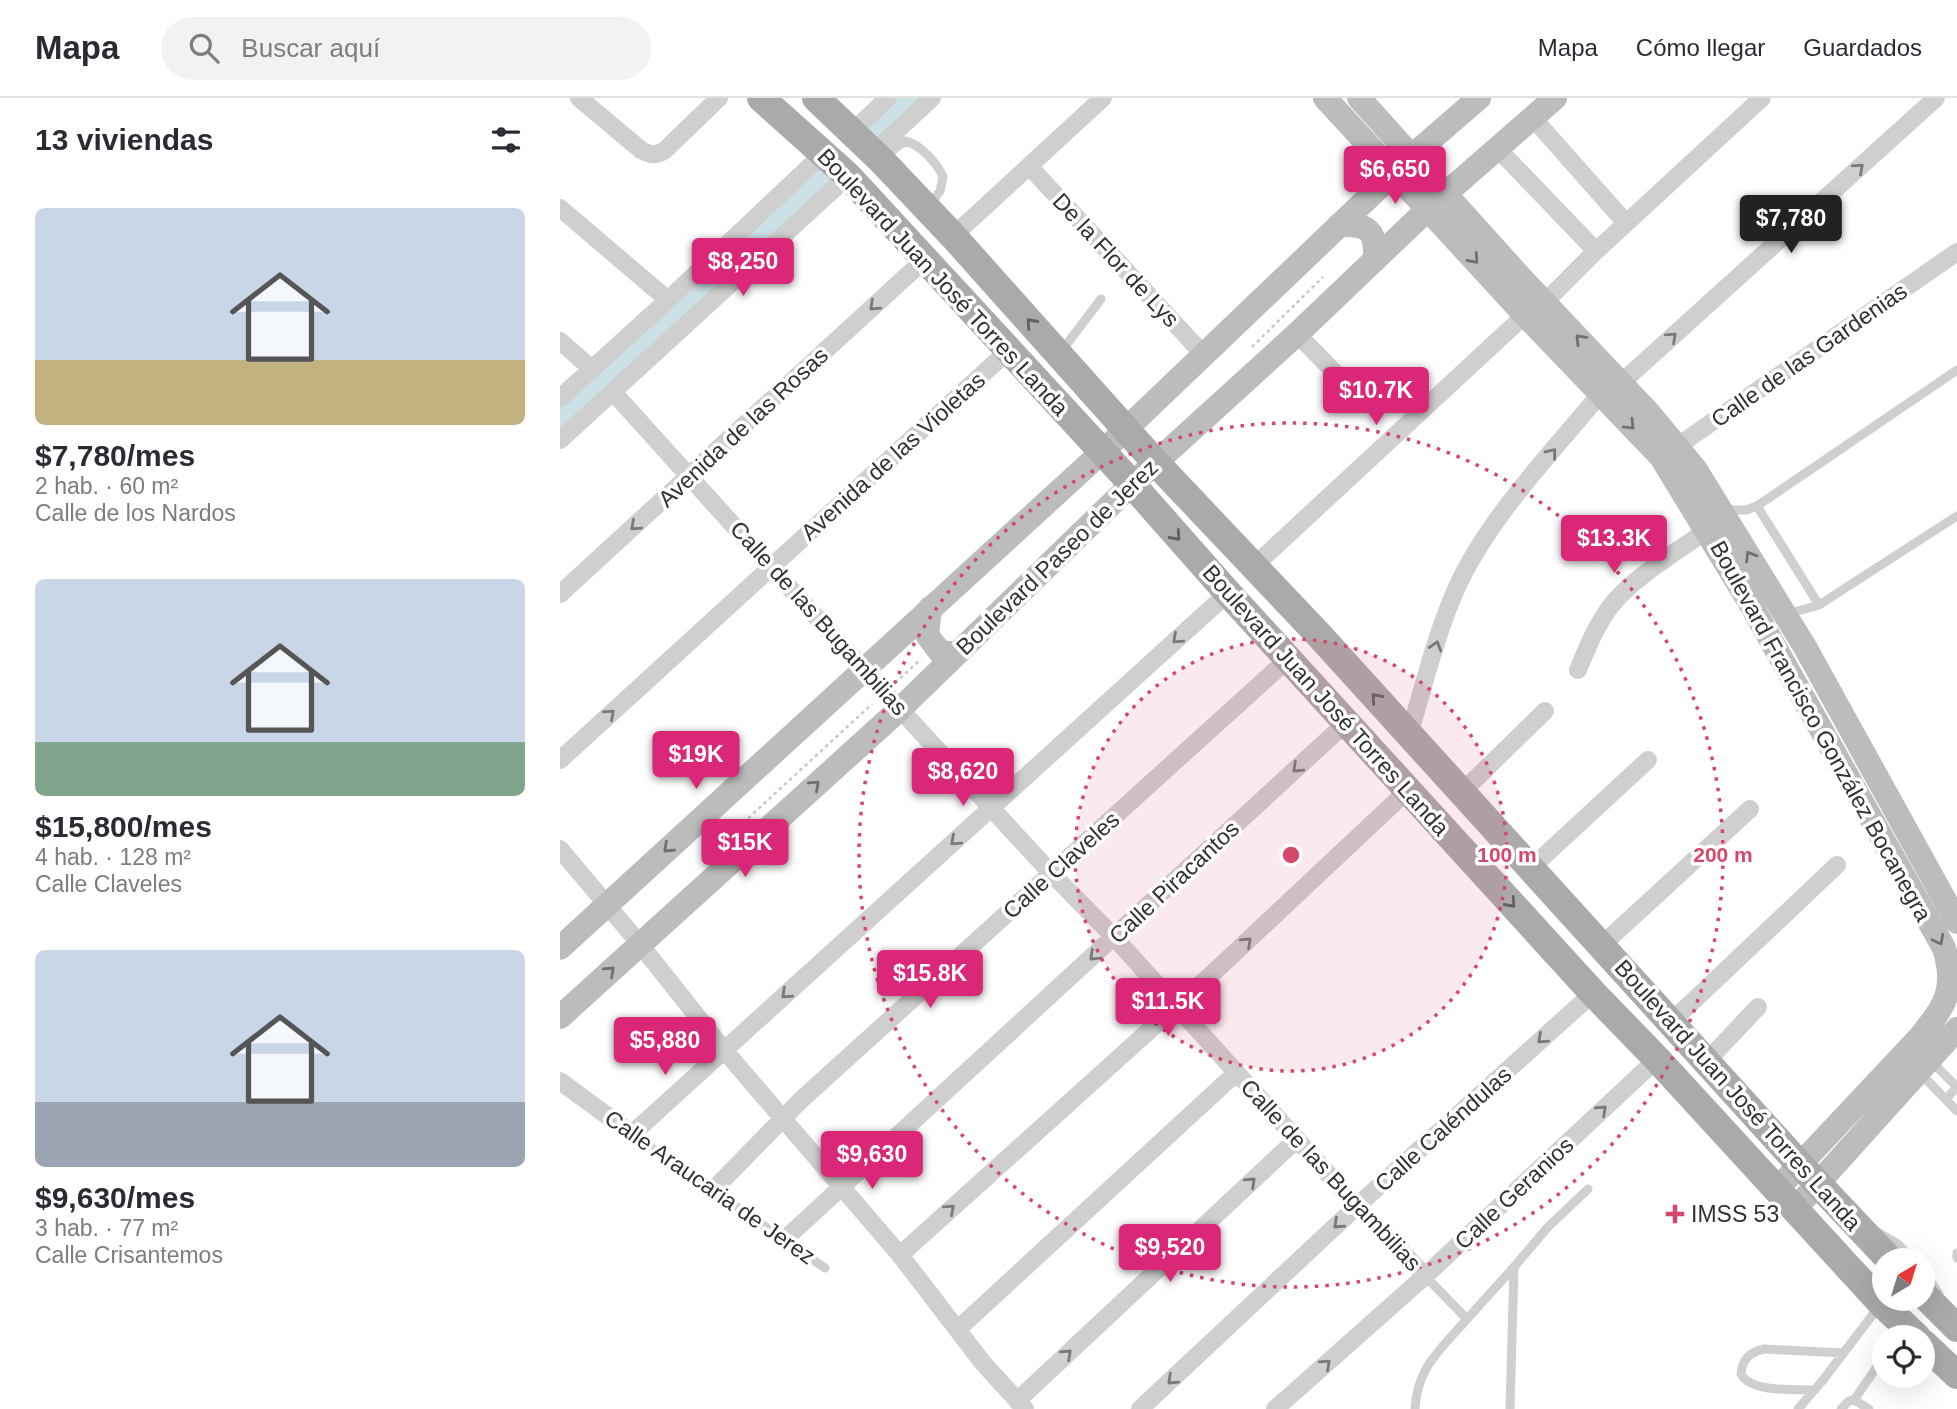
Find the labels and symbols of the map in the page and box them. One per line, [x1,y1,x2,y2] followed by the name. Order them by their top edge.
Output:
[812,143,1074,421] street label: Boulevard Juan José Torres Landa
[1338,146,1452,206] pin: $6,650
[1851,163,1864,176] one-way arrow
[1047,188,1185,332] street label: De la Flor de Lys
[1734,195,1848,255] pin: $7,780
[686,238,800,298] pin: $8,250
[1466,251,1478,264] one-way arrow
[1706,278,1912,432] street label: Calle de las Gardenias
[869,298,882,310] one-way arrow
[1027,318,1039,331] one-way arrow
[1664,333,1677,345] one-way arrow
[1575,335,1588,348] one-way arrow
[653,342,833,512] street label: Avenida de las Rosas
[796,367,990,545] street label: Avenida de las Violetas
[1319,368,1433,427] pin: $10.7K
[1622,417,1634,429] one-way arrow
[1544,448,1556,461] one-way arrow
[951,454,1163,660] street label: Boulevard Paseo de Jerez
[725,516,913,720] street label: Calle de las Bugambilias
[1557,516,1671,575] pin: $13.3K
[630,518,643,531] one-way arrow
[1168,528,1181,541] one-way arrow
[1705,536,1937,926] street label: Boulevard Francisco González Bocanegra
[1745,550,1758,563] one-way arrow
[1198,559,1455,841] street label: Boulevard Juan José Torres Landa
[1172,631,1185,643] one-way arrow
[1427,640,1442,652] one-way arrow
[1372,693,1385,706] one-way arrow
[602,710,615,722] one-way arrow
[655,732,737,791] pin: $19K
[906,748,1020,808] pin: $8,620
[1292,760,1305,773] one-way arrow
[807,781,820,793] one-way arrow
[998,806,1124,924] street label: Calle Claveles
[1104,815,1244,949] street label: Calle Piracantos
[704,820,786,879] pin: $15K
[950,833,963,846] one-way arrow
[663,839,676,852] one-way arrow
[1279,843,1303,867] centre of rings
[1477,843,1537,866] text: 100 m
[1693,843,1753,866] text: 200 m
[1503,895,1516,908] one-way arrow
[1931,933,1944,945] one-way arrow
[1239,938,1252,950] one-way arrow
[1089,948,1102,961] one-way arrow
[873,950,987,1010] pin: $15.8K
[1610,954,1867,1236] street label: Boulevard Juan José Torres Landa
[602,966,615,979] one-way arrow
[1111,978,1225,1038] pin: $11.5K
[781,986,794,998] one-way arrow
[608,1018,722,1077] pin: $5,880
[1538,1030,1551,1043] one-way arrow
[1370,1061,1516,1197] street label: Calle Caléndulas
[1236,1074,1426,1276] street label: Calle de las Bugambilias
[600,1104,820,1270] street label: Calle Araucaria de Jerez
[1594,1106,1607,1119] one-way arrow
[815,1132,929,1191] pin: $9,630
[1449,1132,1579,1254] street label: Calle Geranios
[1243,1178,1256,1191] one-way arrow
[1691,1201,1779,1227] place label: IMSS 53
[1665,1204,1685,1224] marker: IMSS 53
[942,1205,955,1217] one-way arrow
[1333,1216,1346,1229] one-way arrow
[1113,1224,1227,1284] pin: $9,520
[1872,1248,1936,1311] north arrow
[1059,1350,1072,1363] one-way arrow
[1318,1359,1331,1372] one-way arrow
[1167,1371,1180,1384] one-way arrow

